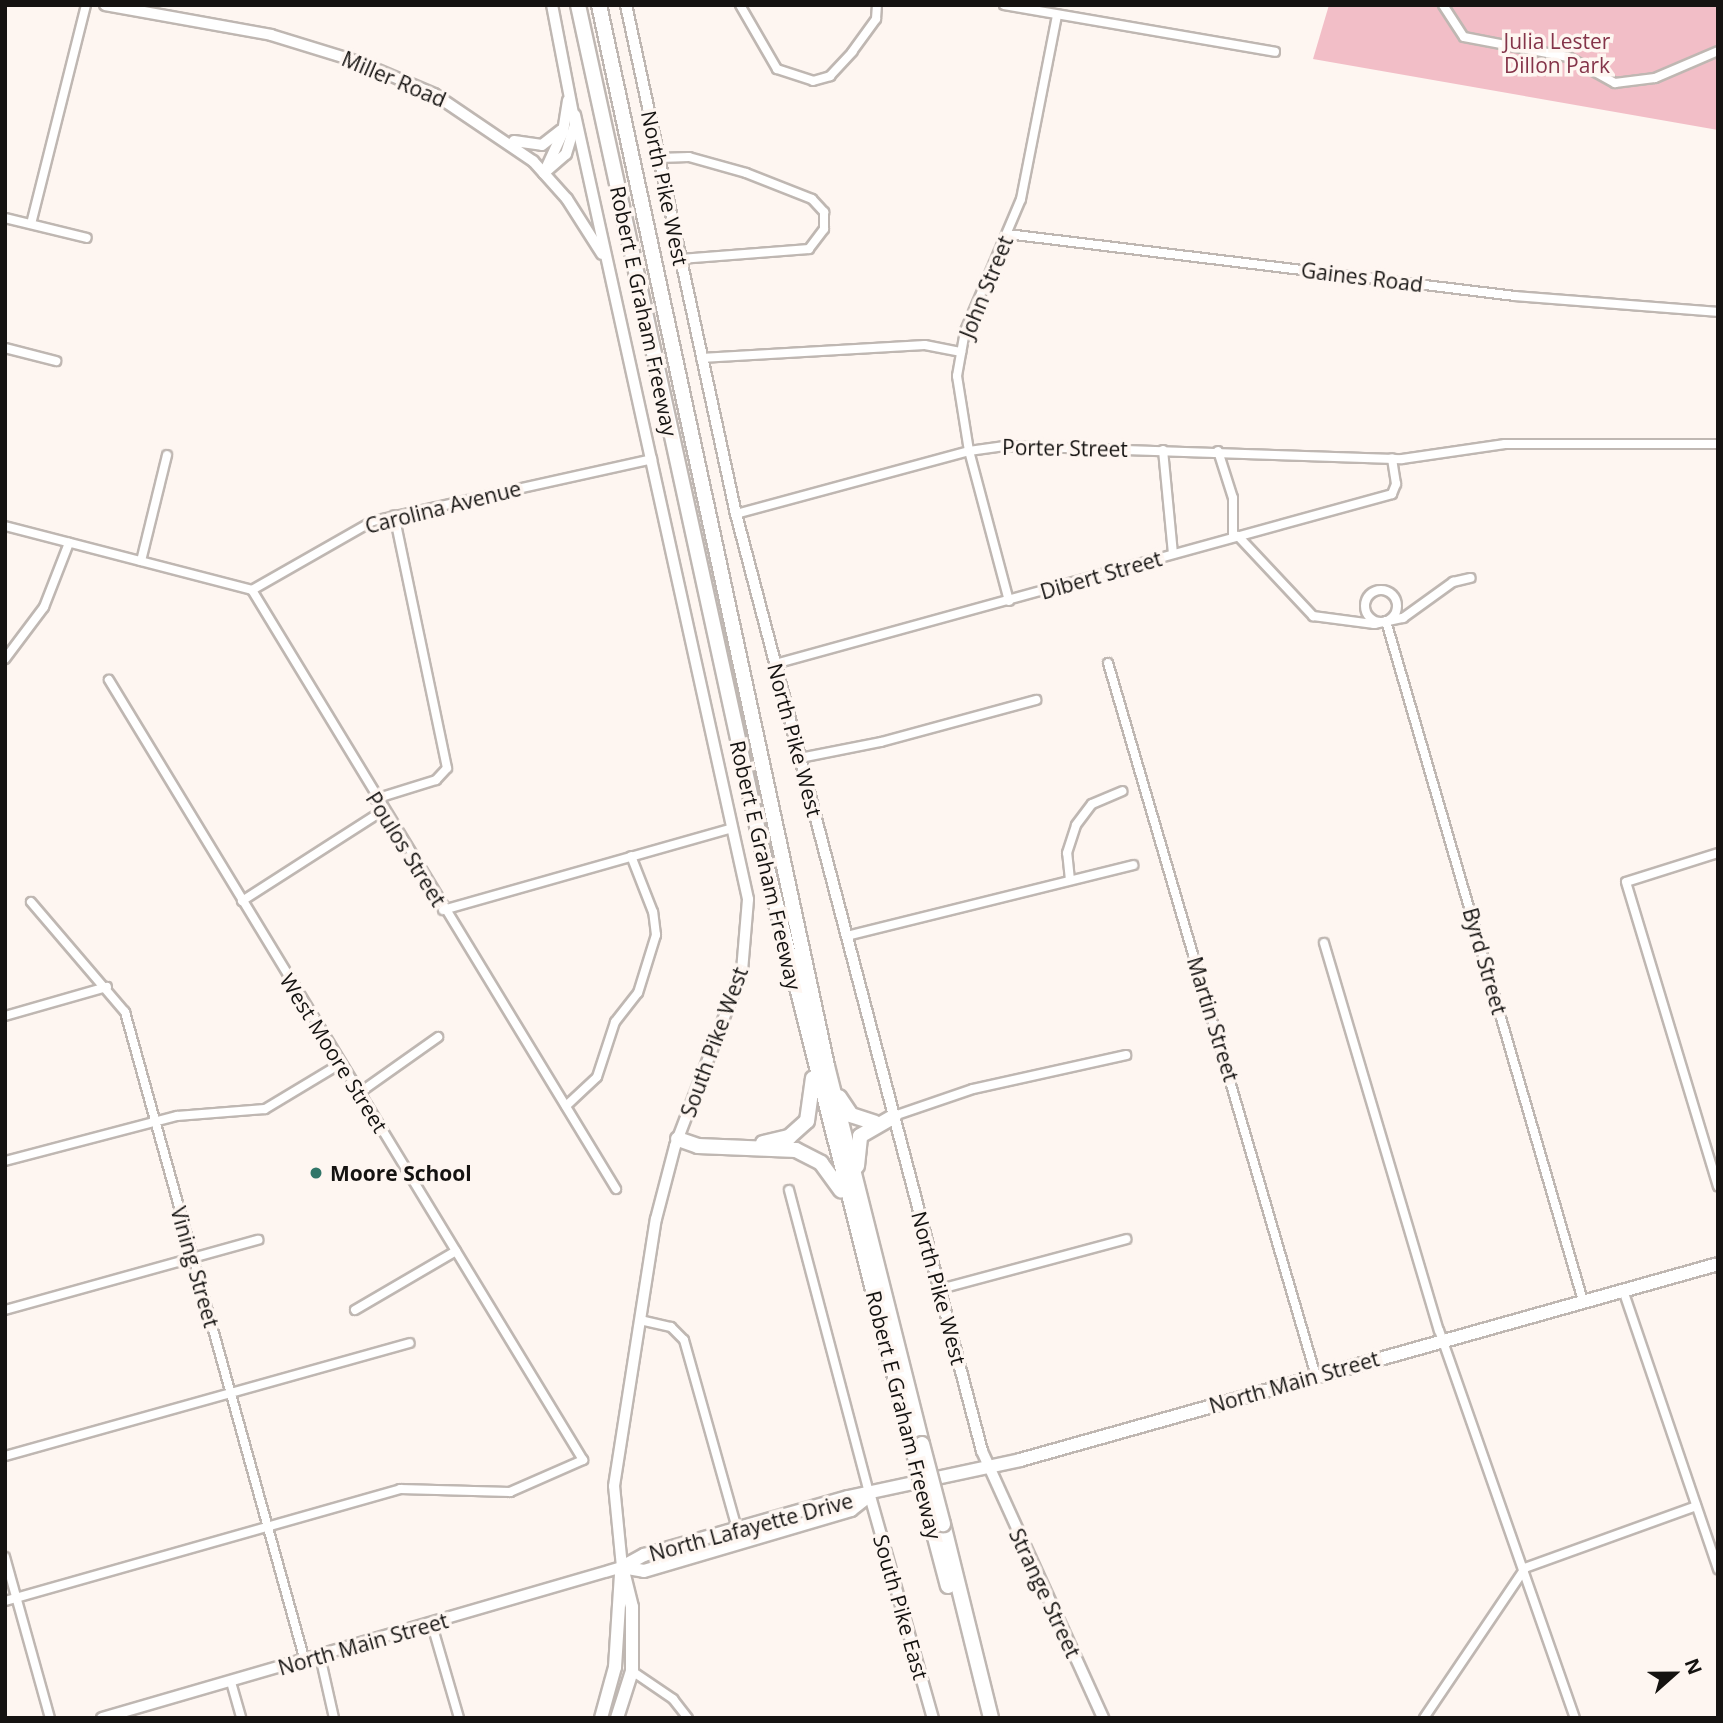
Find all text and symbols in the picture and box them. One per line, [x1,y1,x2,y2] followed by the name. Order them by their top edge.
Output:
[1504,28,1610,78] park label: Julia Lester Dillon Park
[338,46,450,112] street label: Miller Road
[636,108,694,268] street label: North Pike West
[605,184,683,438] street label: Robert E Graham Freeway
[954,232,1018,342] street label: John Street
[1300,257,1424,297] street label: Gaines Road
[1002,434,1128,462] street label: Porter Street
[362,475,524,539] street label: Carolina Avenue
[1037,546,1165,604] street label: Dibert Street
[762,661,828,819] street label: North Pike West
[725,738,807,992] street label: Robert E Graham Freeway
[361,787,451,911] street label: Poulos Street
[1458,905,1512,1017] street label: Byrd Street
[1182,954,1244,1084] street label: Martin Street
[675,964,753,1120] street label: South Pike West
[275,969,393,1137] street label: West Moore Street
[330,1160,472,1186] place label: Moore School
[308,1165,324,1181] marker: Moore School
[166,1204,224,1330] street label: Vining Street
[906,1209,972,1367] street label: North Pike West
[861,1288,947,1542] street label: Robert E Graham Freeway
[1206,1346,1382,1418] street label: North Main Street
[646,1488,856,1566] street label: North Lafayette Drive
[1004,1524,1086,1662] street label: Strange Street
[868,1531,934,1683] street label: South Pike East
[275,1608,451,1680] street label: North Main Street
[1639,1639,1709,1709] north arrow
[1679,1655,1709,1678] text: N

